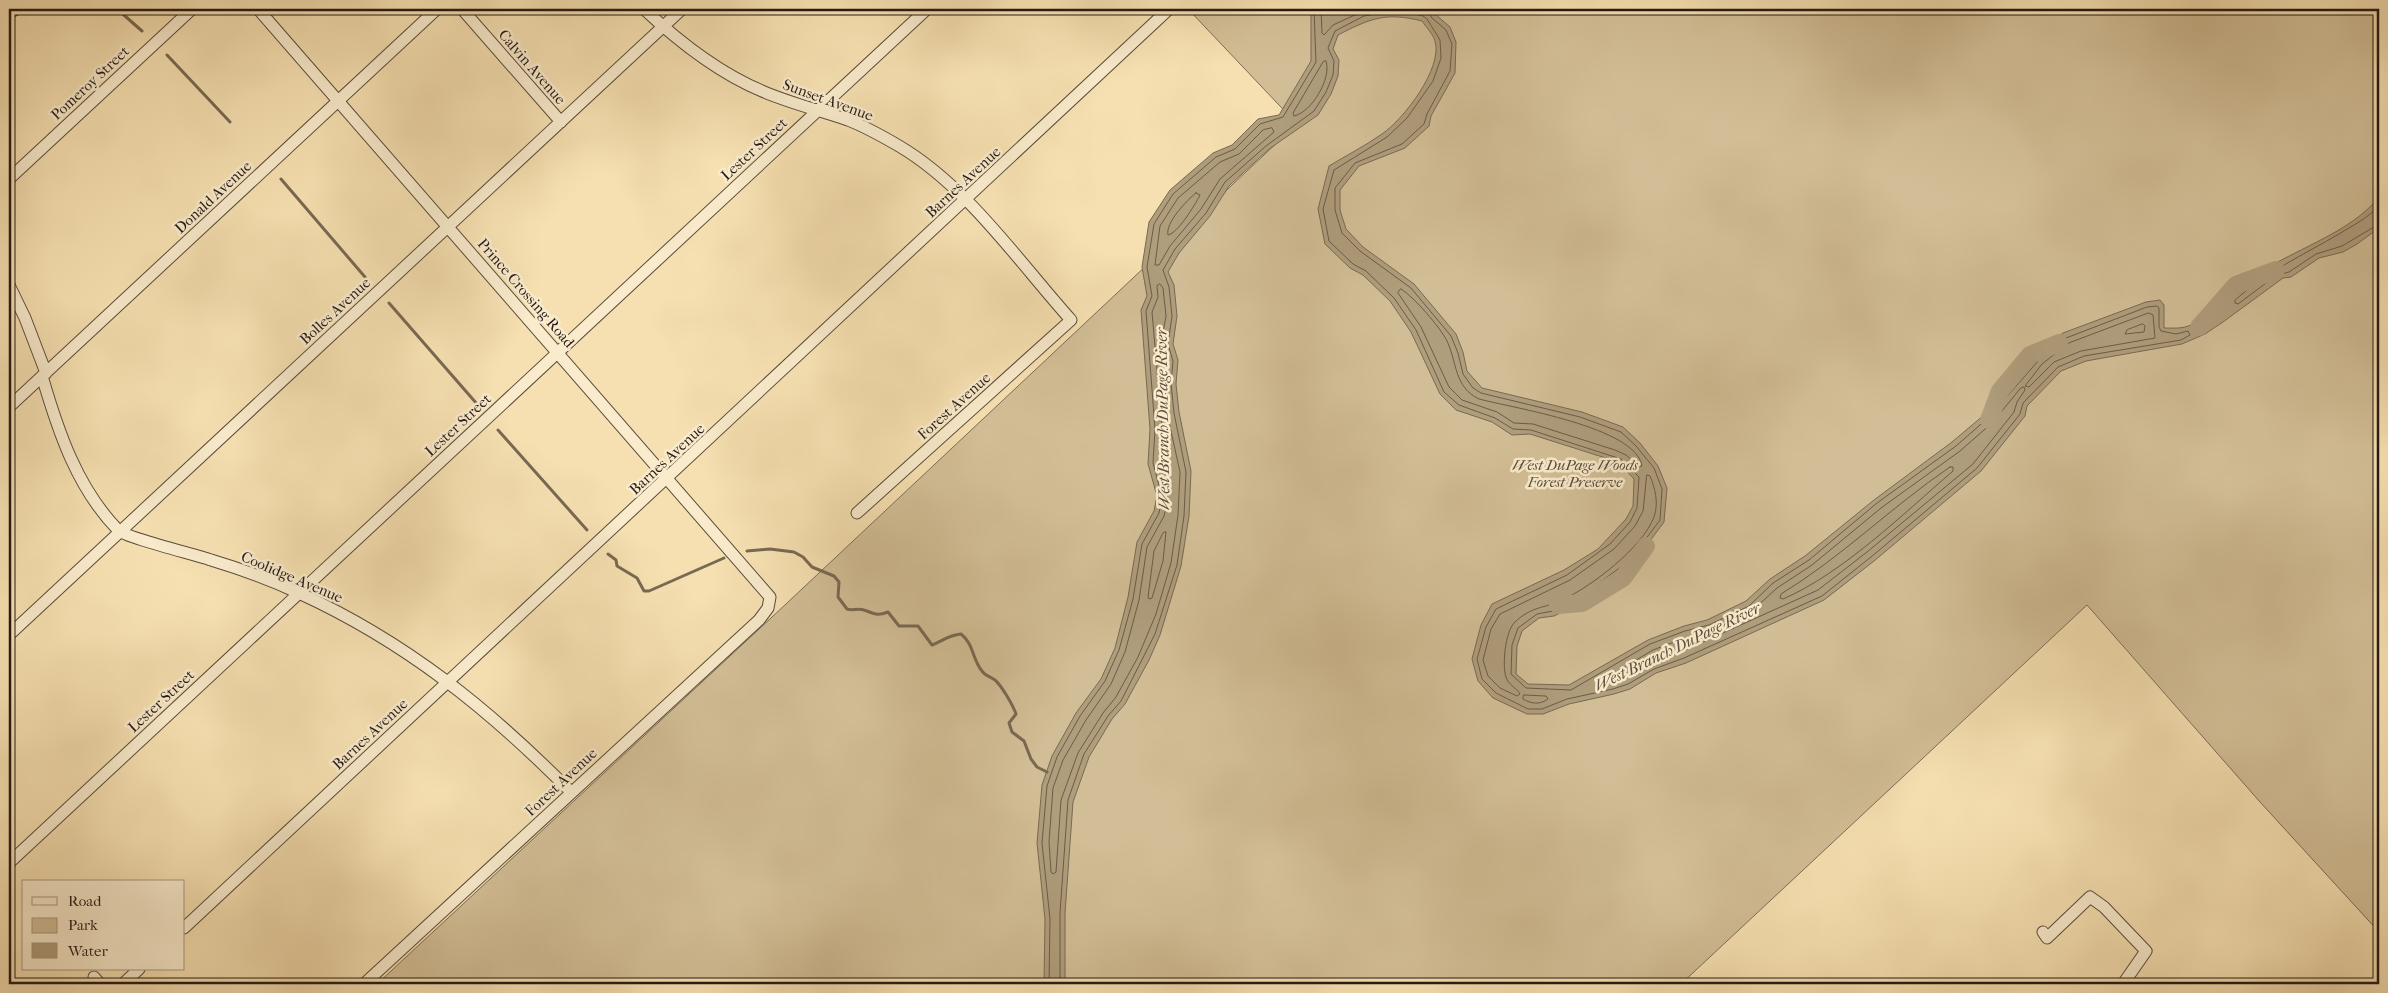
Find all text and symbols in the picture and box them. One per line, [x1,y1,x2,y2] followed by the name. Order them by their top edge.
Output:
[495,26,570,109] street label: Calvin Avenue
[47,42,133,124] street label: Pomeroy Street
[780,75,876,125] street label: Sunset Avenue
[717,113,791,184] street label: Lester Street
[922,142,1005,221] street label: Barnes Avenue
[171,156,256,237] street label: Donald Avenue
[474,235,579,352] street label: Prince Crossing Road
[296,273,374,348] street label: Bolles Avenue
[1151,326,1174,510] water label: West Branch DuPage River
[914,368,995,443] street label: Forest Avenue
[421,389,495,460] street label: Lester Street
[626,419,709,498] street label: Barnes Avenue
[1512,456,1638,491] park label: West DuPage Woods Forest Preserve
[238,547,346,607] street label: Coolidge Avenue
[1591,597,1765,695] water label: West Branch DuPage River
[124,665,198,736] street label: Lester Street
[329,694,412,773] street label: Barnes Avenue
[521,744,601,820] street label: Forest Avenue
[22,880,185,970] legend
[68,892,102,910] text: Road
[68,916,98,934] text: Park
[67,942,108,960] text: Water

